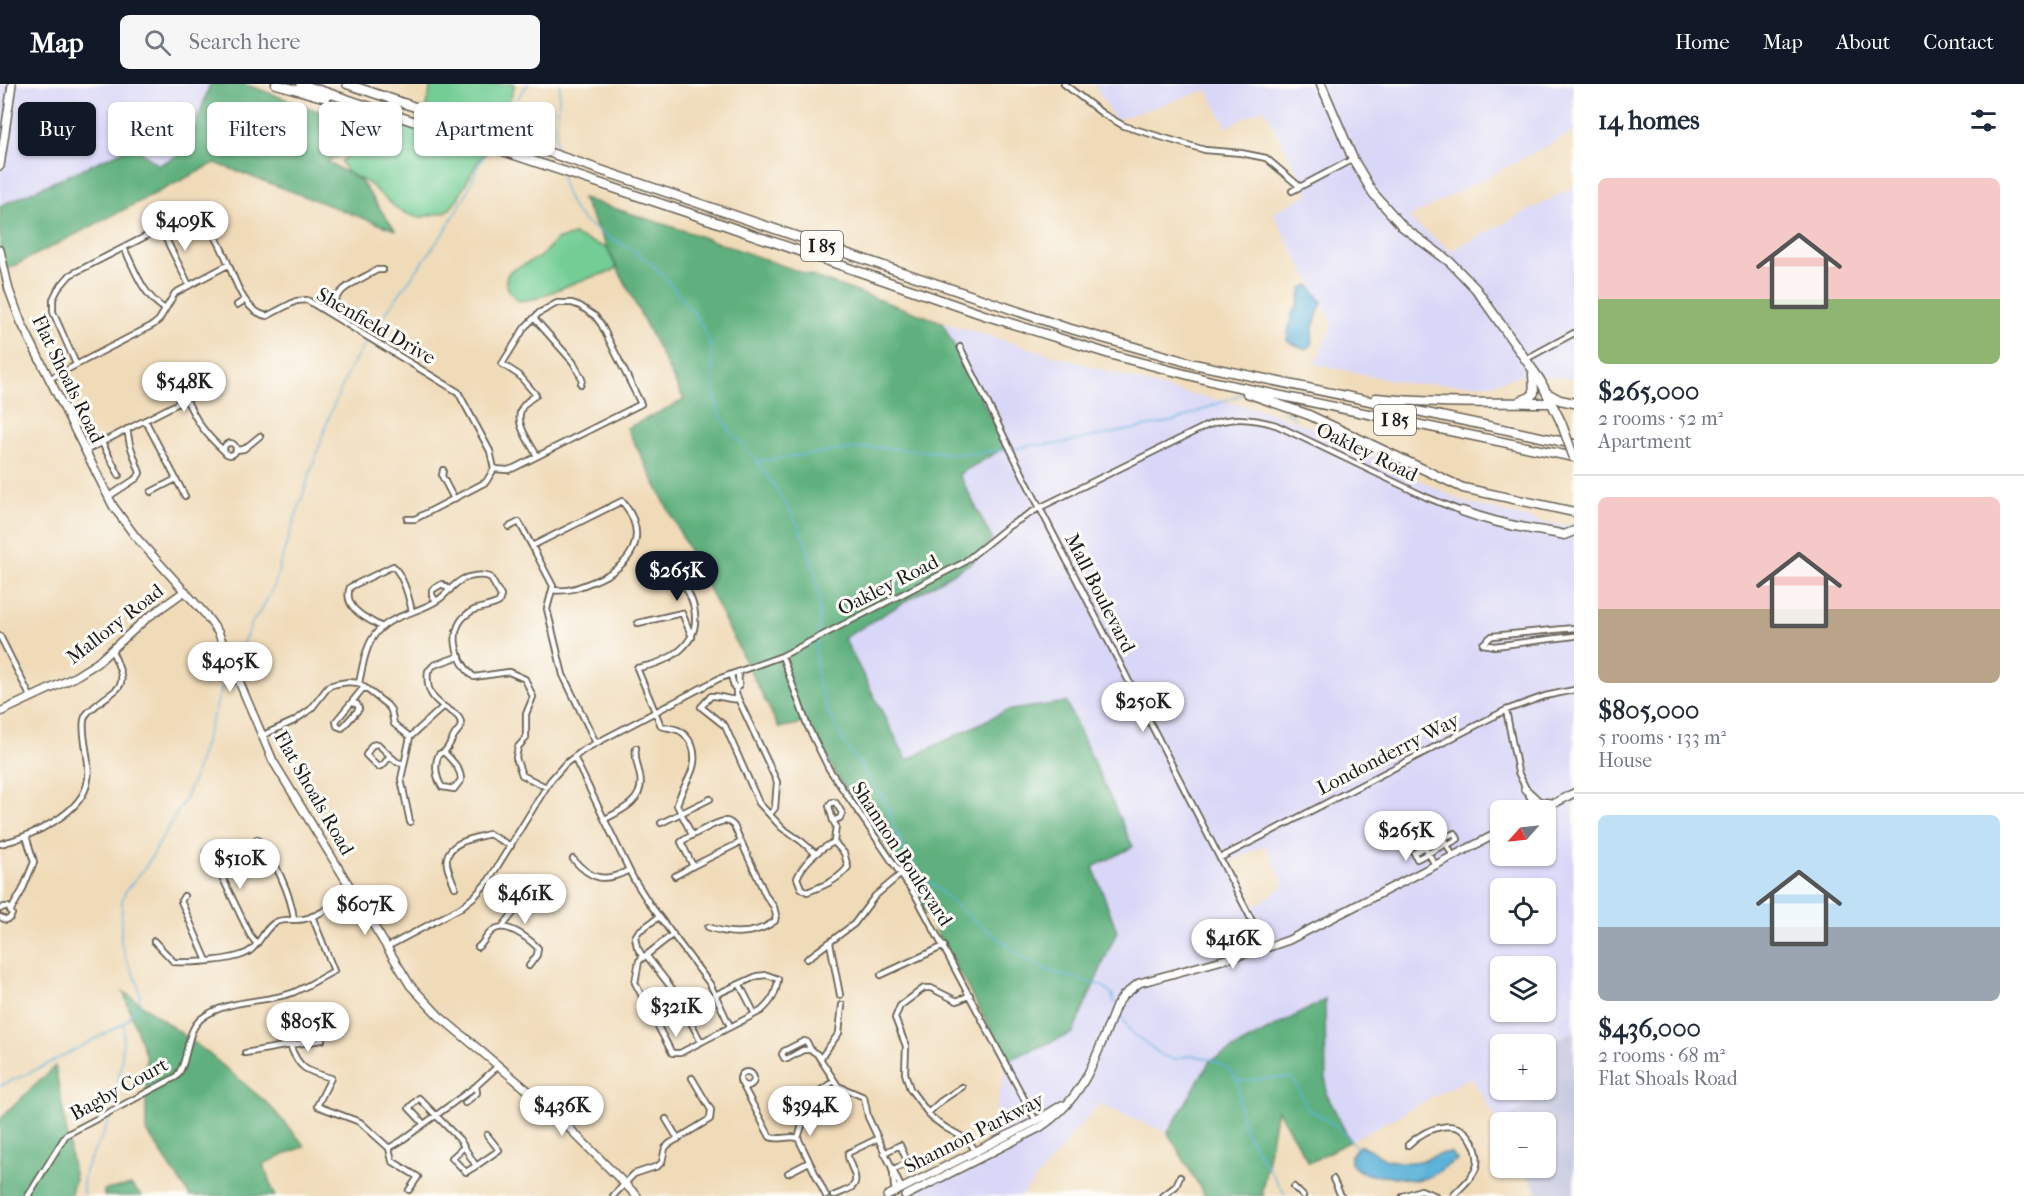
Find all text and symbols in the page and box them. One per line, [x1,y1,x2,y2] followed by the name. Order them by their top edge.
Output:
[120,15,540,69] search box
[30,26,84,59] text: Map
[141,26,174,59] icon: search
[189,29,300,55] text: Search here
[1675,30,1730,54] text: Home
[1763,30,1803,54] text: Map
[1836,30,1890,54] text: About
[1923,30,1994,54] text: Contact
[18,102,96,156] chip: Buy
[108,102,195,156] chip: Rent
[207,102,307,156] chip: Filters
[319,102,402,156] chip: New
[414,102,555,156] chip: Apartment
[1967,104,2000,137] icon: filters
[1598,105,1700,136] text: 14 homes
[143,201,227,252] pin: $409K
[156,209,214,232] text: $409K
[1745,217,1853,325] icon: home
[801,231,843,261] road number: I 85
[313,283,440,369] street label: Shenfield Drive
[27,311,109,448] street label: Flat Shoals Road
[142,362,226,413] pin: $548K
[156,370,212,393] text: $548K
[1598,376,1699,407] text: $265,000
[1374,405,1416,435] road number: I 85
[1598,407,1723,430] text: 2 rooms · 52 m²
[1313,418,1422,487] street label: Oakley Road
[1598,430,1692,453] text: Apartment
[1060,530,1140,657] street label: Mall Boulevard
[1745,536,1853,644] icon: home
[834,549,943,620] street label: Oakley Road
[635,551,719,602] pin: $265K
[649,559,705,582] text: $265K
[62,578,169,669] street label: Mallory Road
[188,642,272,693] pin: $405K
[201,650,259,673] text: $405K
[1101,682,1185,733] pin: $250K
[1115,690,1171,713] text: $250K
[1598,695,1699,726] text: $805,000
[1313,708,1464,800] street label: Londonderry Way
[1598,726,1726,749] text: 5 rooms · 133 m²
[269,727,359,860] street label: Flat Shoals Road
[1598,749,1652,772] text: House
[847,778,958,931] street label: Shannon Boulevard
[1490,800,1556,866] north arrow
[1490,800,1556,1178] map controls
[1364,811,1448,862] pin: $265K
[1378,819,1434,842] text: $265K
[198,839,282,890] pin: $510K
[214,847,266,870] text: $510K
[1745,854,1853,962] icon: home
[483,874,567,925] pin: $461K
[1490,878,1556,944] button: locate
[497,882,553,905] text: $461K
[323,885,407,936] pin: $607K
[336,893,394,916] text: $607K
[1191,919,1275,970] pin: $416K
[1205,927,1261,950] text: $416K
[1490,956,1556,1022] button: layers
[634,987,718,1038] pin: $321K
[650,995,702,1018] text: $321K
[266,1002,350,1053] pin: $805K
[280,1010,336,1033] text: $805K
[1598,1013,1701,1044] text: $436,000
[1490,1034,1556,1100] button: +
[1598,1044,1725,1067] text: 2 rooms · 68 m²
[66,1053,172,1125] street label: Bagby Court
[1598,1067,1738,1090] text: Flat Shoals Road
[520,1086,604,1137] pin: $436K
[768,1086,852,1137] pin: $394K
[900,1087,1049,1178] street label: Shannon Parkway
[534,1094,590,1117] text: $436K
[782,1094,838,1117] text: $394K
[1490,1112,1556,1178] button: −

